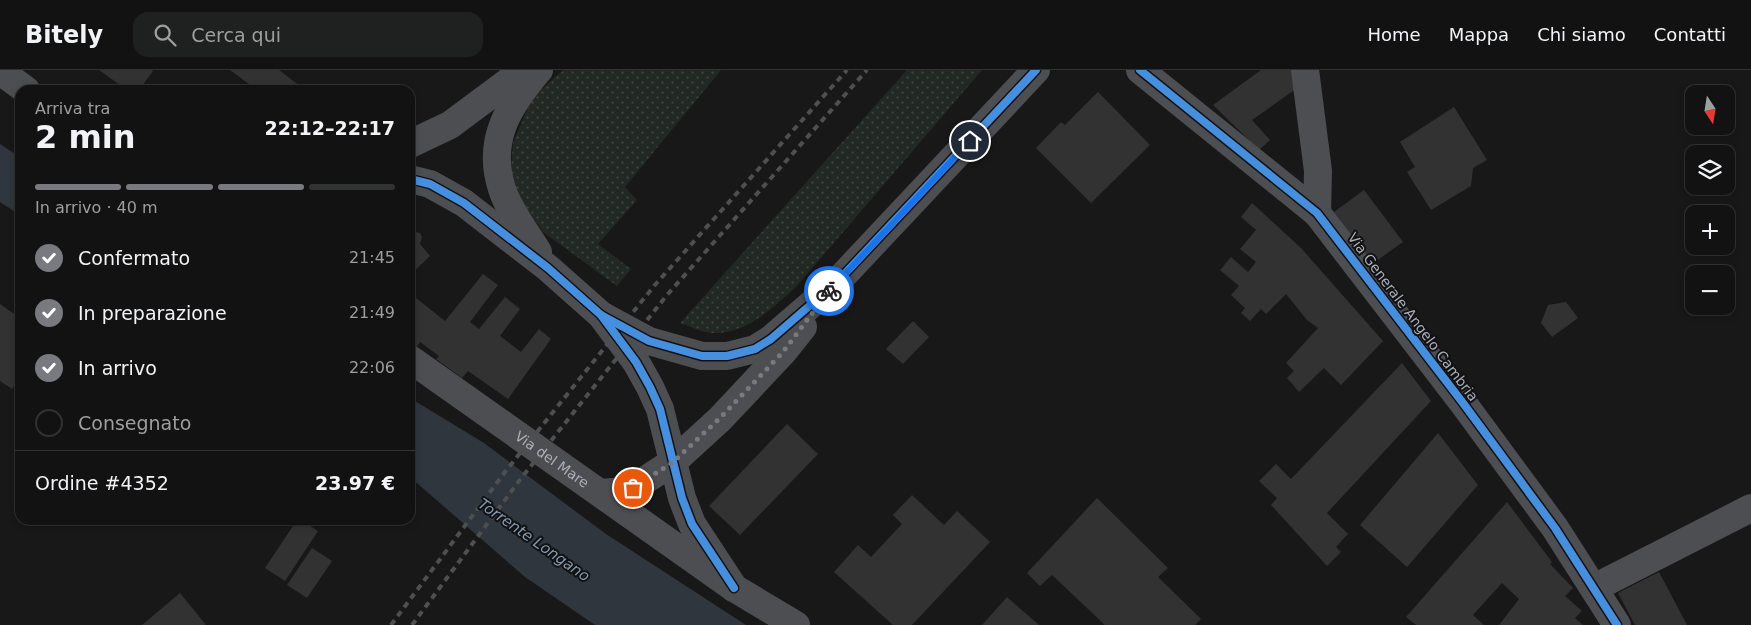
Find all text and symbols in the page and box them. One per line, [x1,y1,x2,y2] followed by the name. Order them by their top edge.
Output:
[133,12,483,57] search box
[25,21,103,49] text: Bitely
[151,21,179,49] icon: search
[191,24,281,46] text: Cerca qui
[1368,24,1421,45] text: Home
[1449,24,1509,45] text: Mappa
[1537,24,1626,45] text: Chi siamo
[1654,24,1726,45] text: Contatti
[1685,85,1735,135] north arrow
[1685,85,1735,315] map controls
[35,99,110,118] text: Arriva tra
[265,117,395,139] text: 22:12–22:17
[35,118,136,156] text: 2 min
[949,120,991,162] pin
[956,127,984,155] icon: home
[1685,145,1735,195] button: layers
[35,198,158,217] text: In arrivo · 40 m
[1685,205,1735,255] button: +
[1345,230,1481,404] street label: Via Generale Angelo Cambria
[35,244,63,272] icon: check
[78,247,190,269] text: Confermato
[349,248,395,267] text: 21:45
[1685,265,1735,315] button: −
[804,266,854,316] courier
[815,277,843,305] icon: bike
[35,299,63,327] icon: check
[78,302,227,324] text: In preparazione
[349,303,395,322] text: 21:49
[35,354,63,382] icon: check
[78,357,157,379] text: In arrivo
[349,358,395,377] text: 22:06
[78,412,191,434] text: Consegnato
[512,428,592,491] street label: Via del Mare
[612,467,654,509] pin
[35,472,169,494] text: Ordine #4352
[315,472,395,494] text: 23.97 €
[619,474,647,502] icon: bag
[475,495,593,585] water label: Torrente Longano

